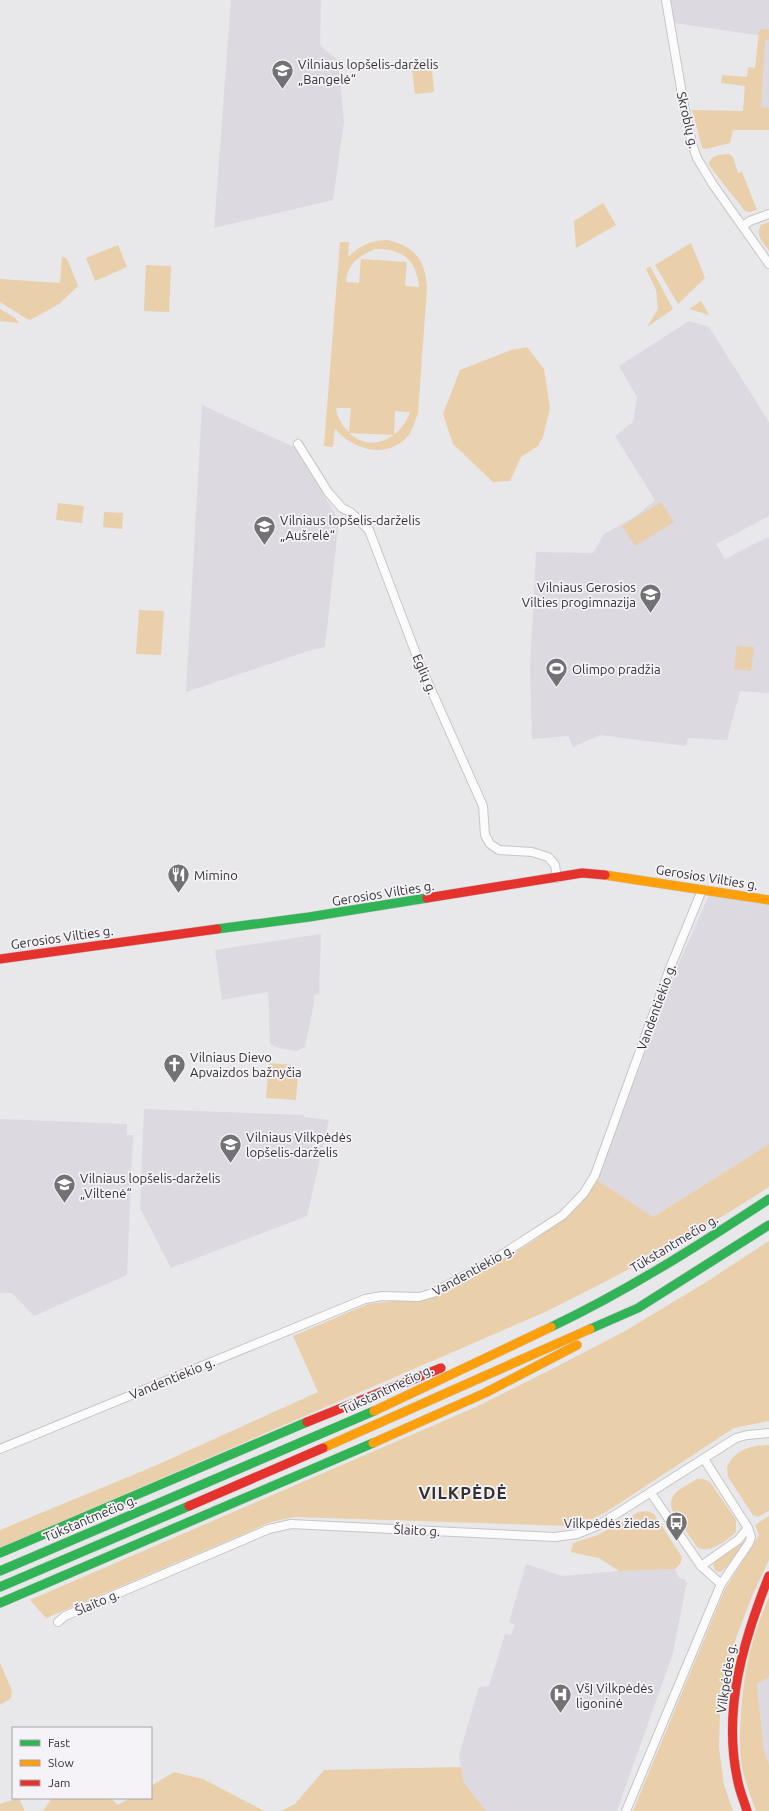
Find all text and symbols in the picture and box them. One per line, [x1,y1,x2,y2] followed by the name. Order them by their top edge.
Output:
[298,57,439,86] place label: Vilniaus lopšelis-darželis „Bangelė“
[270,58,296,91] school or university icon: Vilniaus lopšelis-darželis „Bangelė“
[675,90,701,150] street label: Skroblų g.
[280,513,421,542] place label: Vilniaus lopšelis-darželis „Aušrelė“
[252,514,278,547] school or university icon: Vilniaus lopšelis-darželis „Aušrelė“
[522,580,636,609] place label: Vilniaus Gerosios Vilties progimnazija
[638,581,664,614] school or university icon: Vilniaus Gerosios Vilties progimnazija
[410,652,440,696] street label: Eglių g.
[544,656,570,689] sports icon: Olimpo pradžia
[572,662,661,676] place label: Olimpo pradžia
[165,862,191,895] restaurant icon: Mimino
[655,862,759,892] street label: Gerosios Vilties g.
[194,868,238,882] place label: Mimino
[331,878,435,908] street label: Gerosios Vilties g.
[10,923,114,951] street label: Gerosios Vilties g.
[634,962,678,1052] street label: Vandentiekio g.
[190,1050,302,1079] place label: Vilniaus Dievo Apvaizdos bažnyčia
[162,1051,188,1084] church icon: Vilniaus Dievo Apvaizdos bažnyčia
[246,1130,352,1159] place label: Vilniaus Vilkpėdės lopšelis-darželis
[217,1131,243,1164] school or university icon: Vilniaus Vilkpėdės lopšelis-darželis
[80,1171,221,1200] place label: Vilniaus lopšelis-darželis „Viltenė“
[52,1172,78,1205] school or university icon: Vilniaus lopšelis-darželis „Viltenė“
[628,1211,720,1275] street label: Tūkstantmečio g.
[430,1242,516,1298] street label: Vandentiekio g.
[127,1355,217,1401] street label: Vandentiekio g.
[339,1362,435,1416] street label: Tūkstantmečio g.
[418,1483,508,1502] district label: VILKPĖDĖ
[41,1492,139,1544] street label: Tūkstantmečio g.
[663,1510,689,1543] bus stop icon: Vilkpėdės žiedas
[564,1516,660,1530] place label: Vilkpėdės žiedas
[393,1522,441,1538] street label: Šlaito g.
[73,1586,121,1618] street label: Šlaito g.
[714,1642,738,1714] street label: Vilkpėdės g.
[576,1681,654,1710] place label: VšĮ Vilkpėdės ligoninė
[547,1682,573,1715] hospital icon: VšĮ Vilkpėdės ligoninė
[12,1727,152,1799] legend
[48,1736,70,1749] text: Fast
[48,1756,74,1769] text: Slow
[48,1776,70,1789] text: Jam

